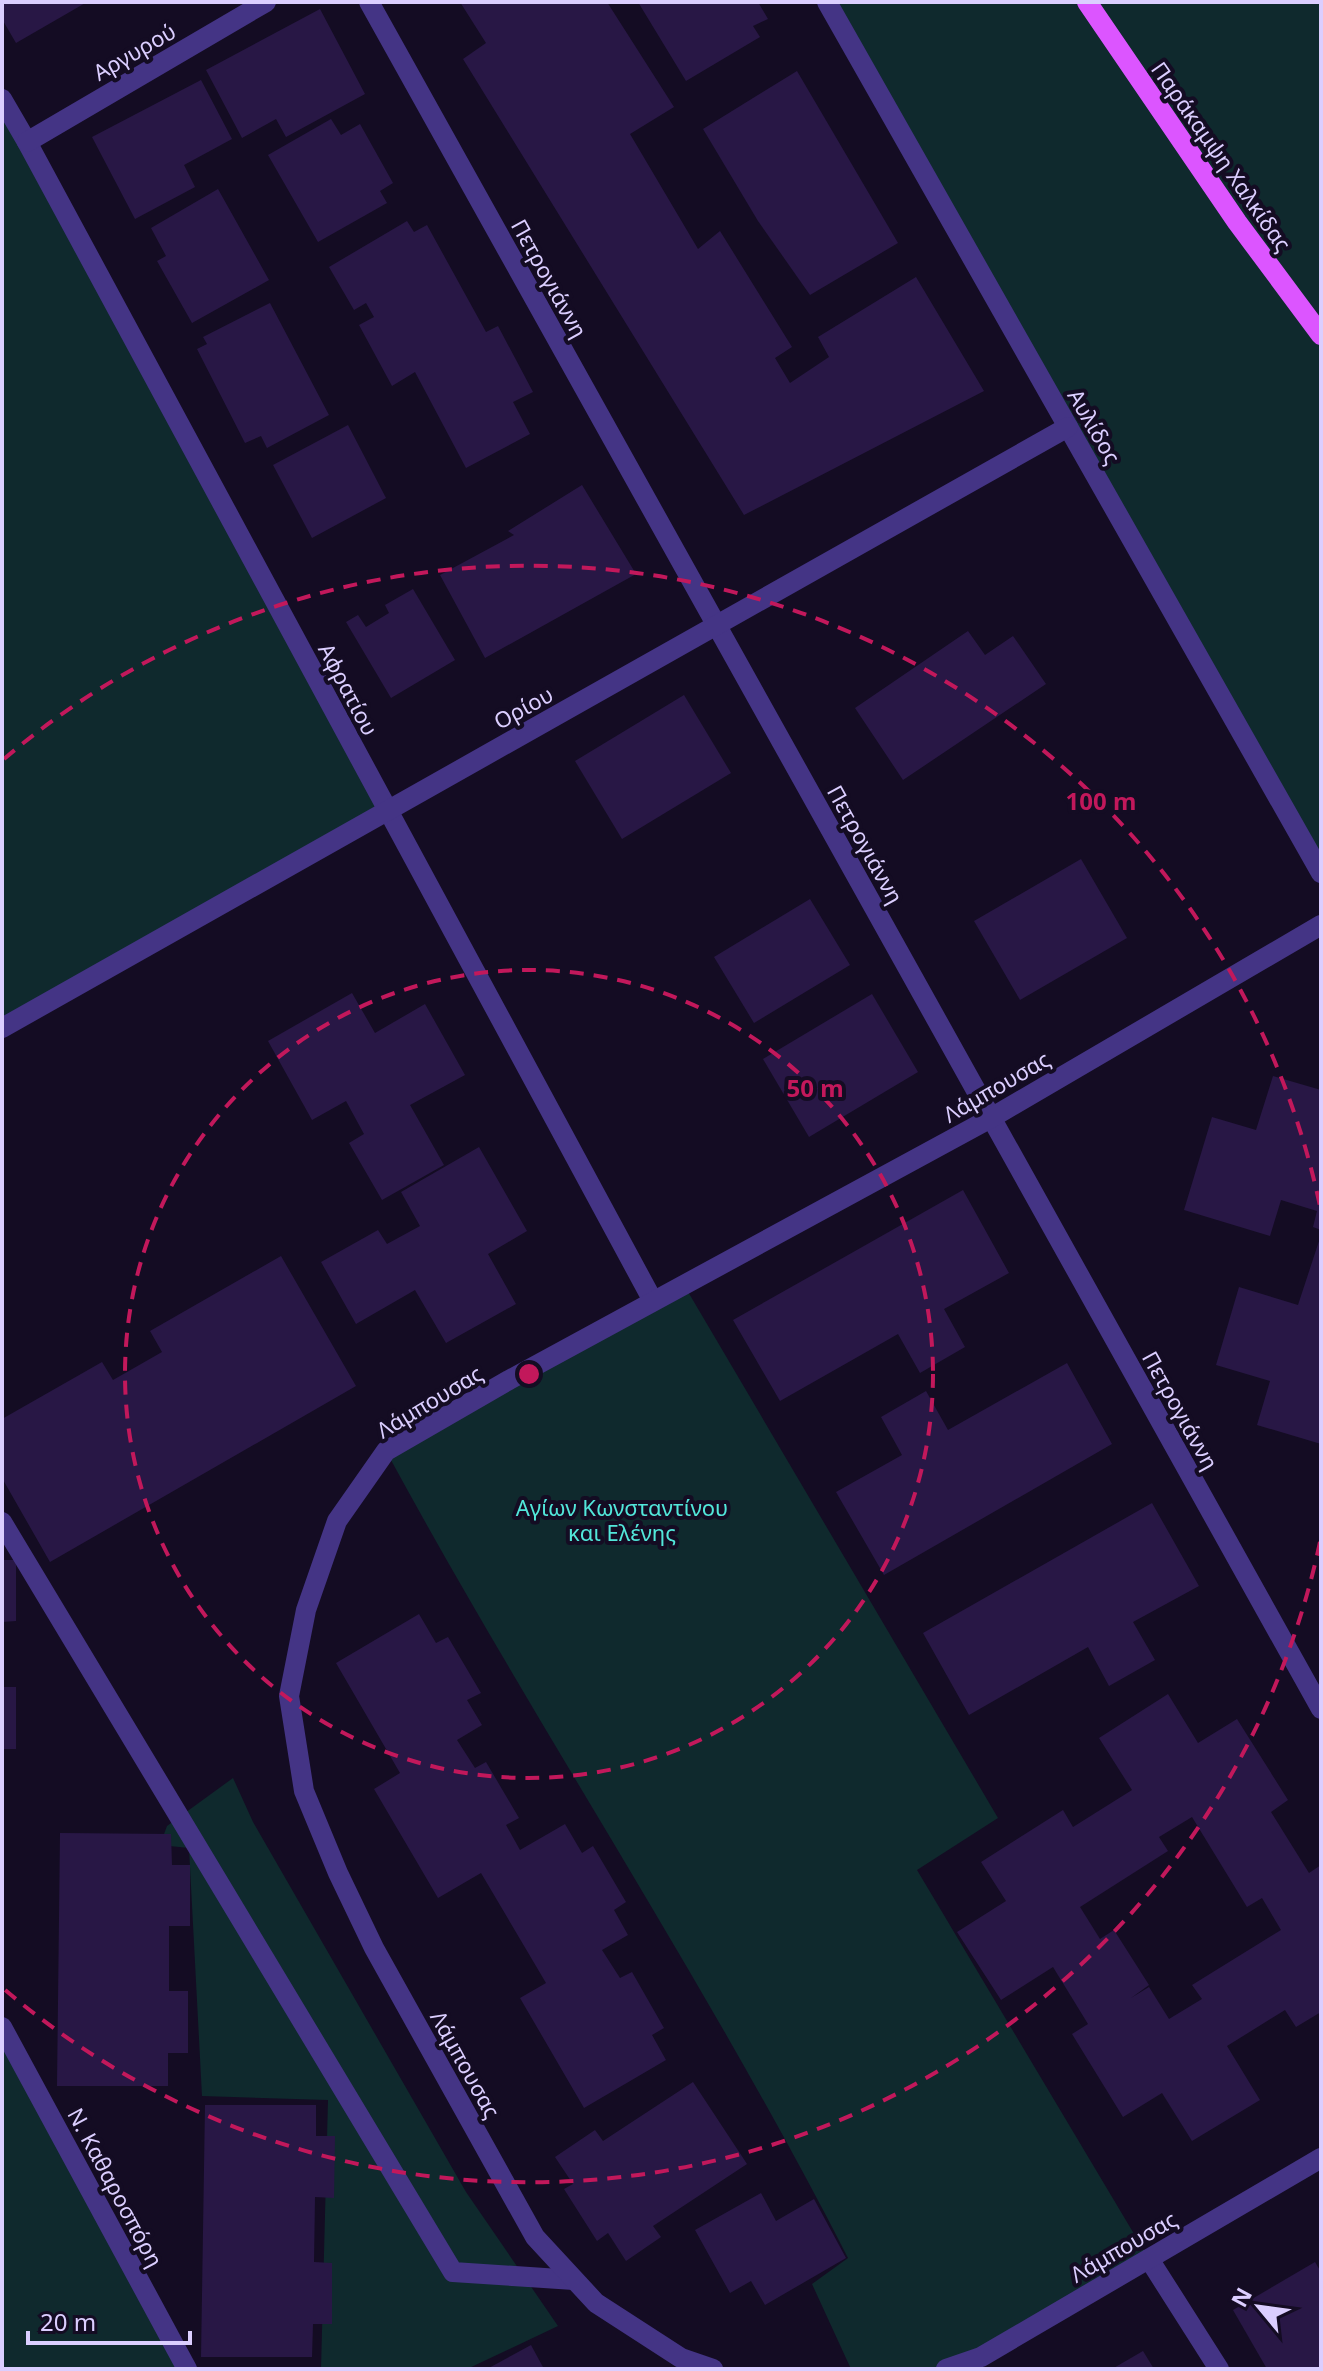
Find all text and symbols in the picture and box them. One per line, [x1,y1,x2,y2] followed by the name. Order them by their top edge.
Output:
[87,15,181,87] street label: Αργυρού
[1145,55,1299,257] street label: Παράκαμψη Χαλκίδας
[505,213,595,343] street label: Πετρογιάννη
[1062,383,1128,469] street label: Αυλίδος
[312,637,386,741] street label: Αφρατίου
[488,678,558,736] street label: Ορίου
[821,779,911,909] street label: Πετρογιάννη
[1066,784,1136,817] text: 100 m
[937,1043,1055,1129] street label: Λάμπουσας
[786,1071,844,1104] text: 50 m
[1136,1345,1226,1475] street label: Πετρογιάννη
[370,1358,488,1444] street label: Λάμπουσας
[515,1360,543,1388] centre of rings
[516,1492,728,1547] park label: Αγίων Κωνσταντίνου και Ελένης
[424,2005,508,2123] street label: Λάμπουσας
[61,2102,171,2272] street label: Ν. Καθαροσπόρη
[1064,2203,1182,2289] street label: Λάμπουσας
[1219,2267,1299,2347] north arrow
[1223,2282,1258,2312] text: N
[28,2295,190,2345] scale bar
[40,2305,96,2338] text: 20 m

